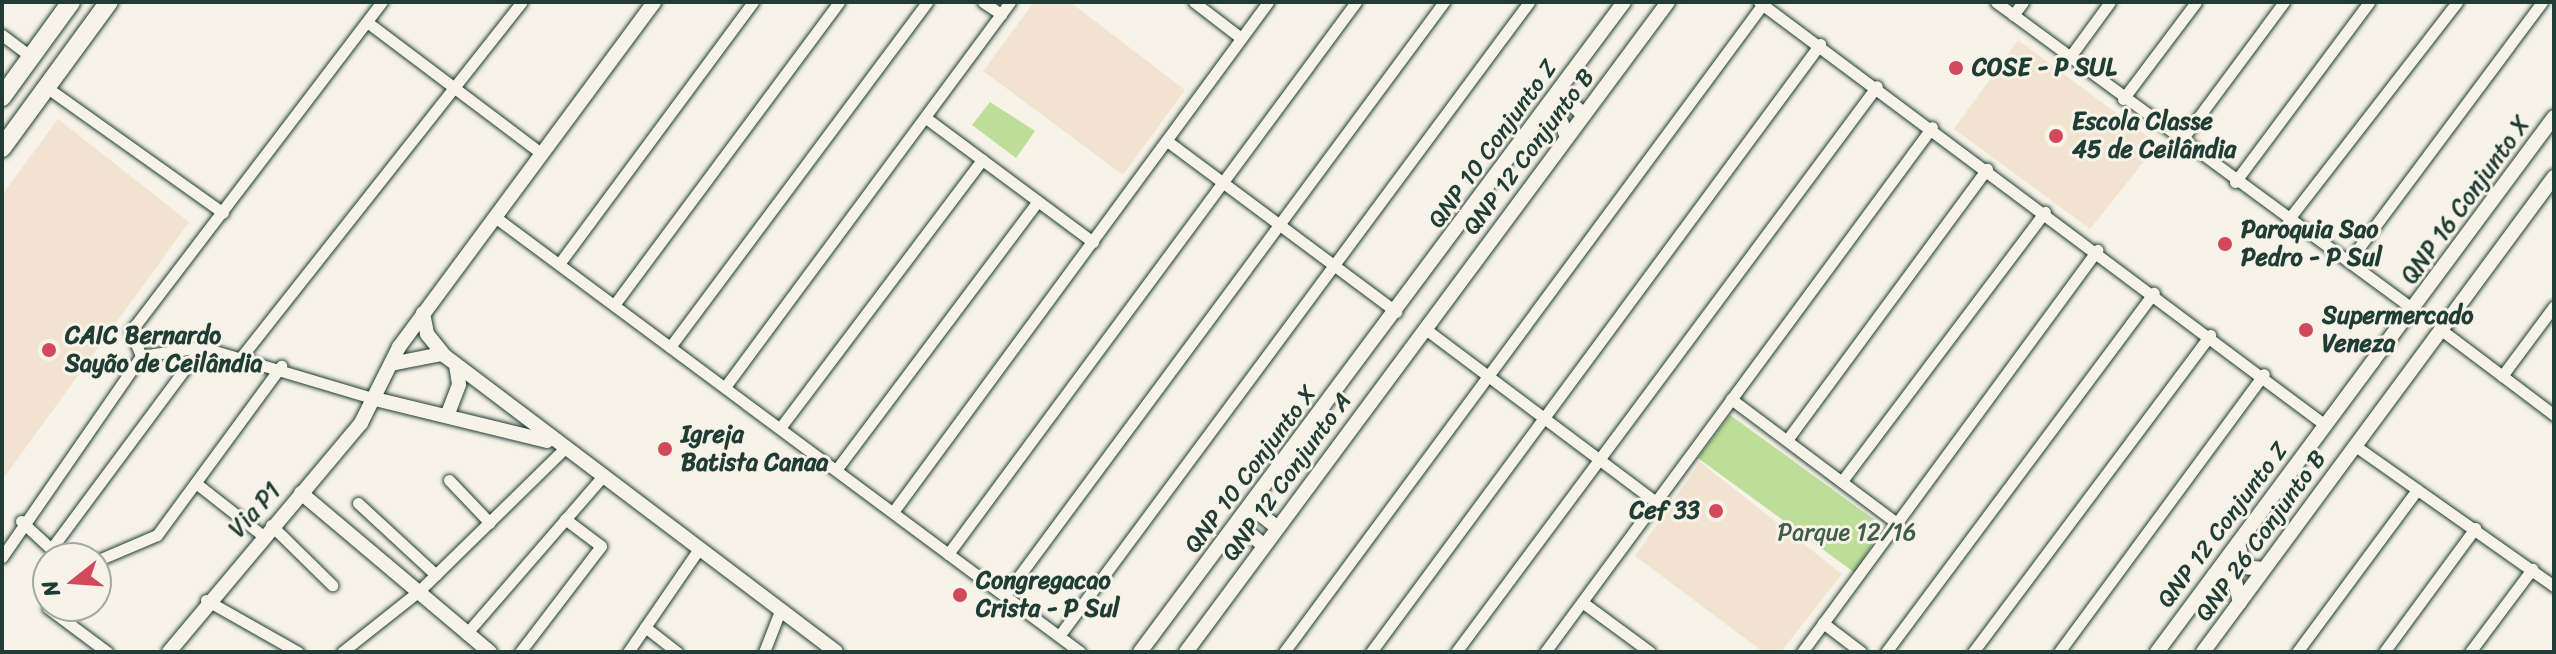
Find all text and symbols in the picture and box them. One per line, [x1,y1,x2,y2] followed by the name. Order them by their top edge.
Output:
[1422,54,1564,234] street label: QNP 10 Conjunto Z
[1972,54,2117,82] place label: COSE - P SUL
[1947,59,1965,77] marker: COSE - P SUL
[1457,63,1601,241] street label: QNP 12 Conjunto B
[2072,108,2236,164] place label: Escola Classe 45 de Ceilândia
[2395,110,2537,290] street label: QNP 16 Conjunto X
[2047,127,2065,145] marker: Escola Classe 45 de Ceilândia
[2241,216,2382,272] place label: Paroquia Sao Pedro - P Sul
[2216,235,2234,253] marker: Paroquia Sao Pedro - P Sul
[2322,302,2473,358] place label: Supermercado Veneza
[2297,321,2315,339] marker: Supermercado Veneza
[65,322,263,378] place label: CAIC Bernardo Sayão de Ceilândia
[40,341,58,359] marker: CAIC Bernardo Sayão de Ceilândia
[1179,380,1323,558] street label: QNP 10 Conjunto X
[1216,387,1358,567] street label: QNP 12 Conjunto A
[681,421,828,477] place label: Igreja Batista Canaa
[2151,437,2295,613] street label: QNP 12 Conjunto Z
[656,440,674,458] marker: Igreja Batista Canaa
[2189,445,2333,627] street label: QNP 26 Conjunto B
[223,477,287,543] street label: Via P1
[1629,497,1700,525] place label: Cef 33
[1707,502,1725,520] marker: Cef 33
[1778,519,1916,547] park label: Parque 12/16
[32,542,112,622] north arrow
[976,567,1119,623] place label: Congregacao Crista - P Sul
[30,576,71,602] text: N
[951,586,969,604] marker: Congregacao Crista - P Sul

